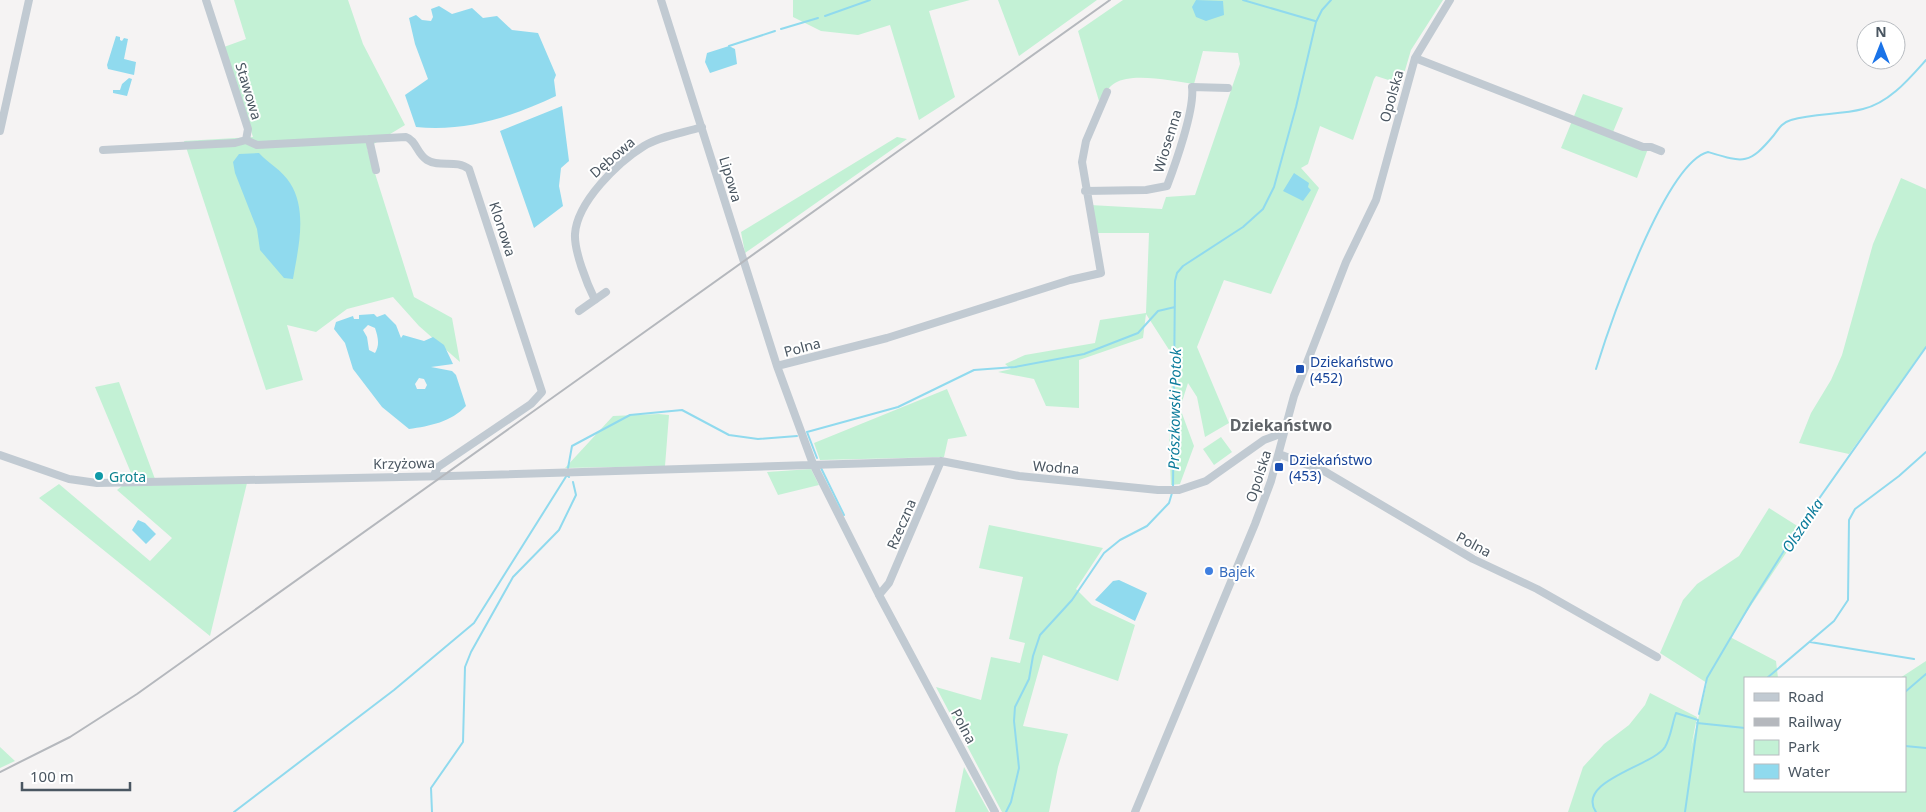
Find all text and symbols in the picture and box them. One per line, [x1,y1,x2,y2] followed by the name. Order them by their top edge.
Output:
[1856,20,1906,70] north arrow
[1875,22,1887,41] text: N
[231,60,267,122] street label: Stawowa
[1374,68,1408,124] street label: Opolska
[1148,107,1186,175] street label: Wiosenna
[585,132,639,182] street label: Dębowa
[715,154,747,204] street label: Lipowa
[485,199,521,259] street label: Klonowa
[782,333,822,361] street label: Polna
[1163,348,1185,470] water label: Prószkowski Potok
[1310,352,1394,387] place label: Dziekaństwo (452)
[1294,363,1306,375] marker: Dziekaństwo (452)
[1230,414,1332,436] district label: Dziekaństwo
[1241,448,1275,504] street label: Opolska
[1289,450,1373,485] place label: Dziekaństwo (453)
[373,453,435,473] street label: Krzyżowa
[1032,456,1080,478] street label: Wodna
[1273,461,1285,473] marker: Dziekaństwo (453)
[109,467,146,486] place label: Grota
[93,470,105,482] marker: Grota
[1777,494,1828,556] water label: Olszanka
[882,496,920,552] street label: Rzeczna
[1453,527,1495,561] street label: Polna
[1219,562,1255,581] place label: Bajek
[1203,565,1215,577] marker: Bajek
[1744,677,1906,792] legend
[1788,686,1824,706] text: Road
[947,705,981,747] street label: Polna
[1788,711,1842,731] text: Railway
[1788,736,1820,756] text: Park
[22,760,130,792] scale bar
[1788,761,1830,781] text: Water
[30,766,74,786] text: 100 m

